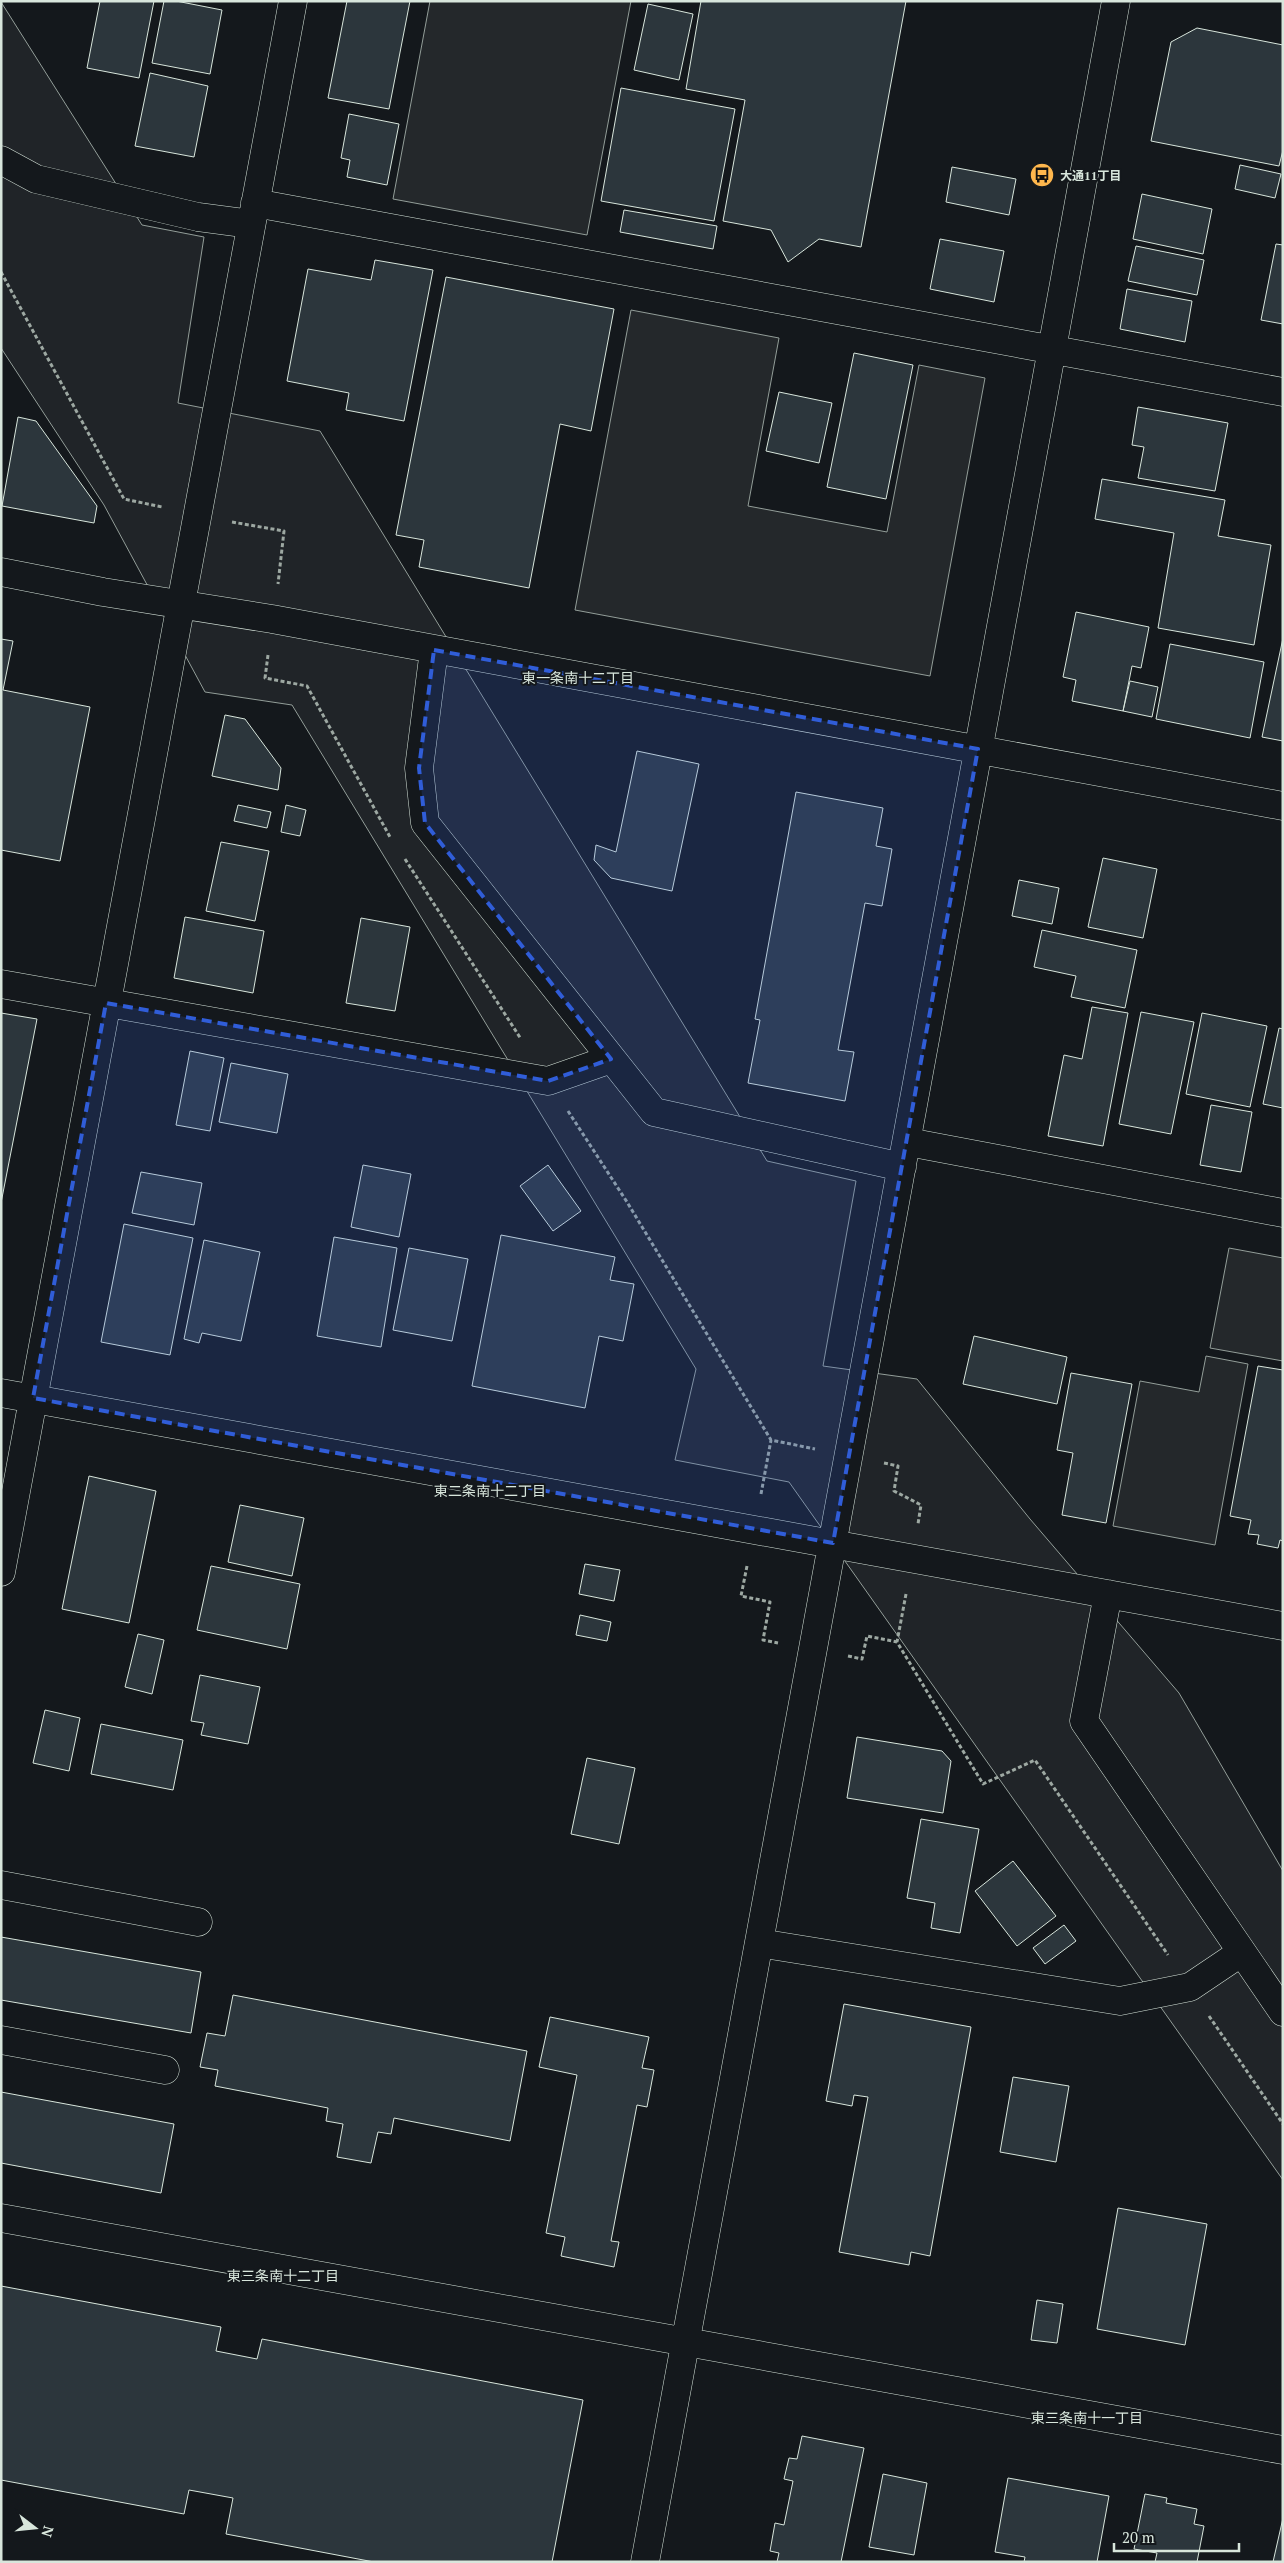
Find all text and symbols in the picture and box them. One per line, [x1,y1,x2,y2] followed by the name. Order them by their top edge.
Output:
[1029,162,1055,188] bus stop icon: 大通11丁目
[1060,168,1122,183] place label: 大通11丁目
[522,668,634,687] district label: 東一条南十二丁目
[434,1481,546,1500] district label: 東二条南十二丁目
[227,2266,339,2285] district label: 東三条南十二丁目
[1031,2408,1143,2427] district label: 東三条南十一丁目
[10,2503,60,2553] north arrow
[1114,2520,1239,2552] scale bar
[37,2524,59,2540] text: N
[1122,2527,1155,2547] text: 20 m

